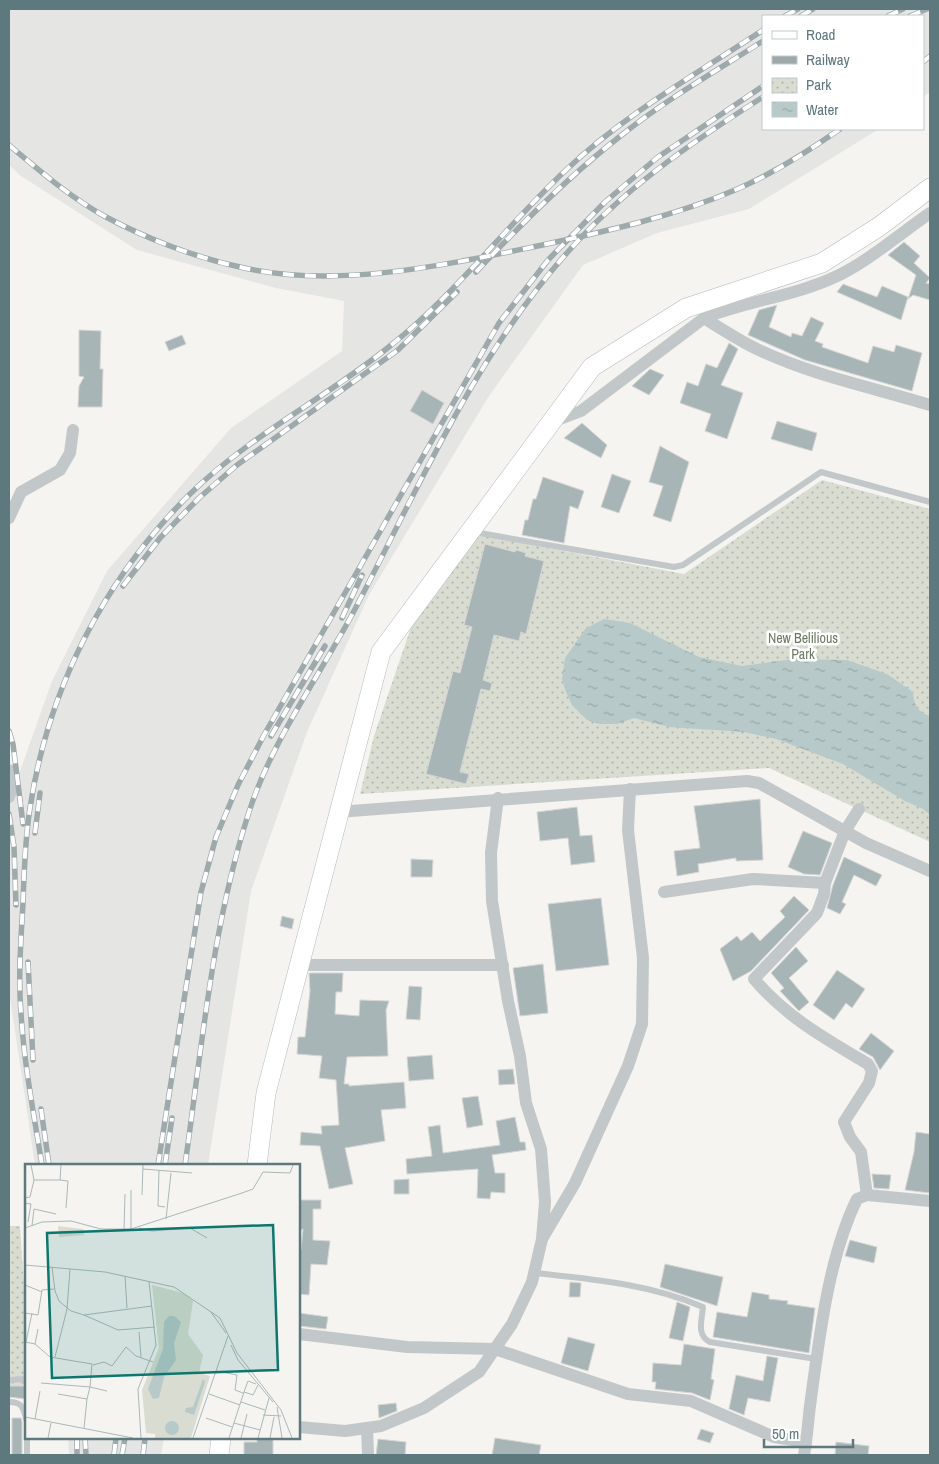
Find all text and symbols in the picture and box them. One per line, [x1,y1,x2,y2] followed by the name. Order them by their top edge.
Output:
[762,15,924,130] legend
[806,24,835,45] text: Road
[806,49,851,70] text: Railway
[806,74,832,95] text: Park
[806,99,838,120] text: Water
[768,629,838,663] park label: New Belilious Park
[25,1164,300,1439] inset map
[764,1416,853,1448] scale bar
[772,1423,799,1444] text: 50 m

